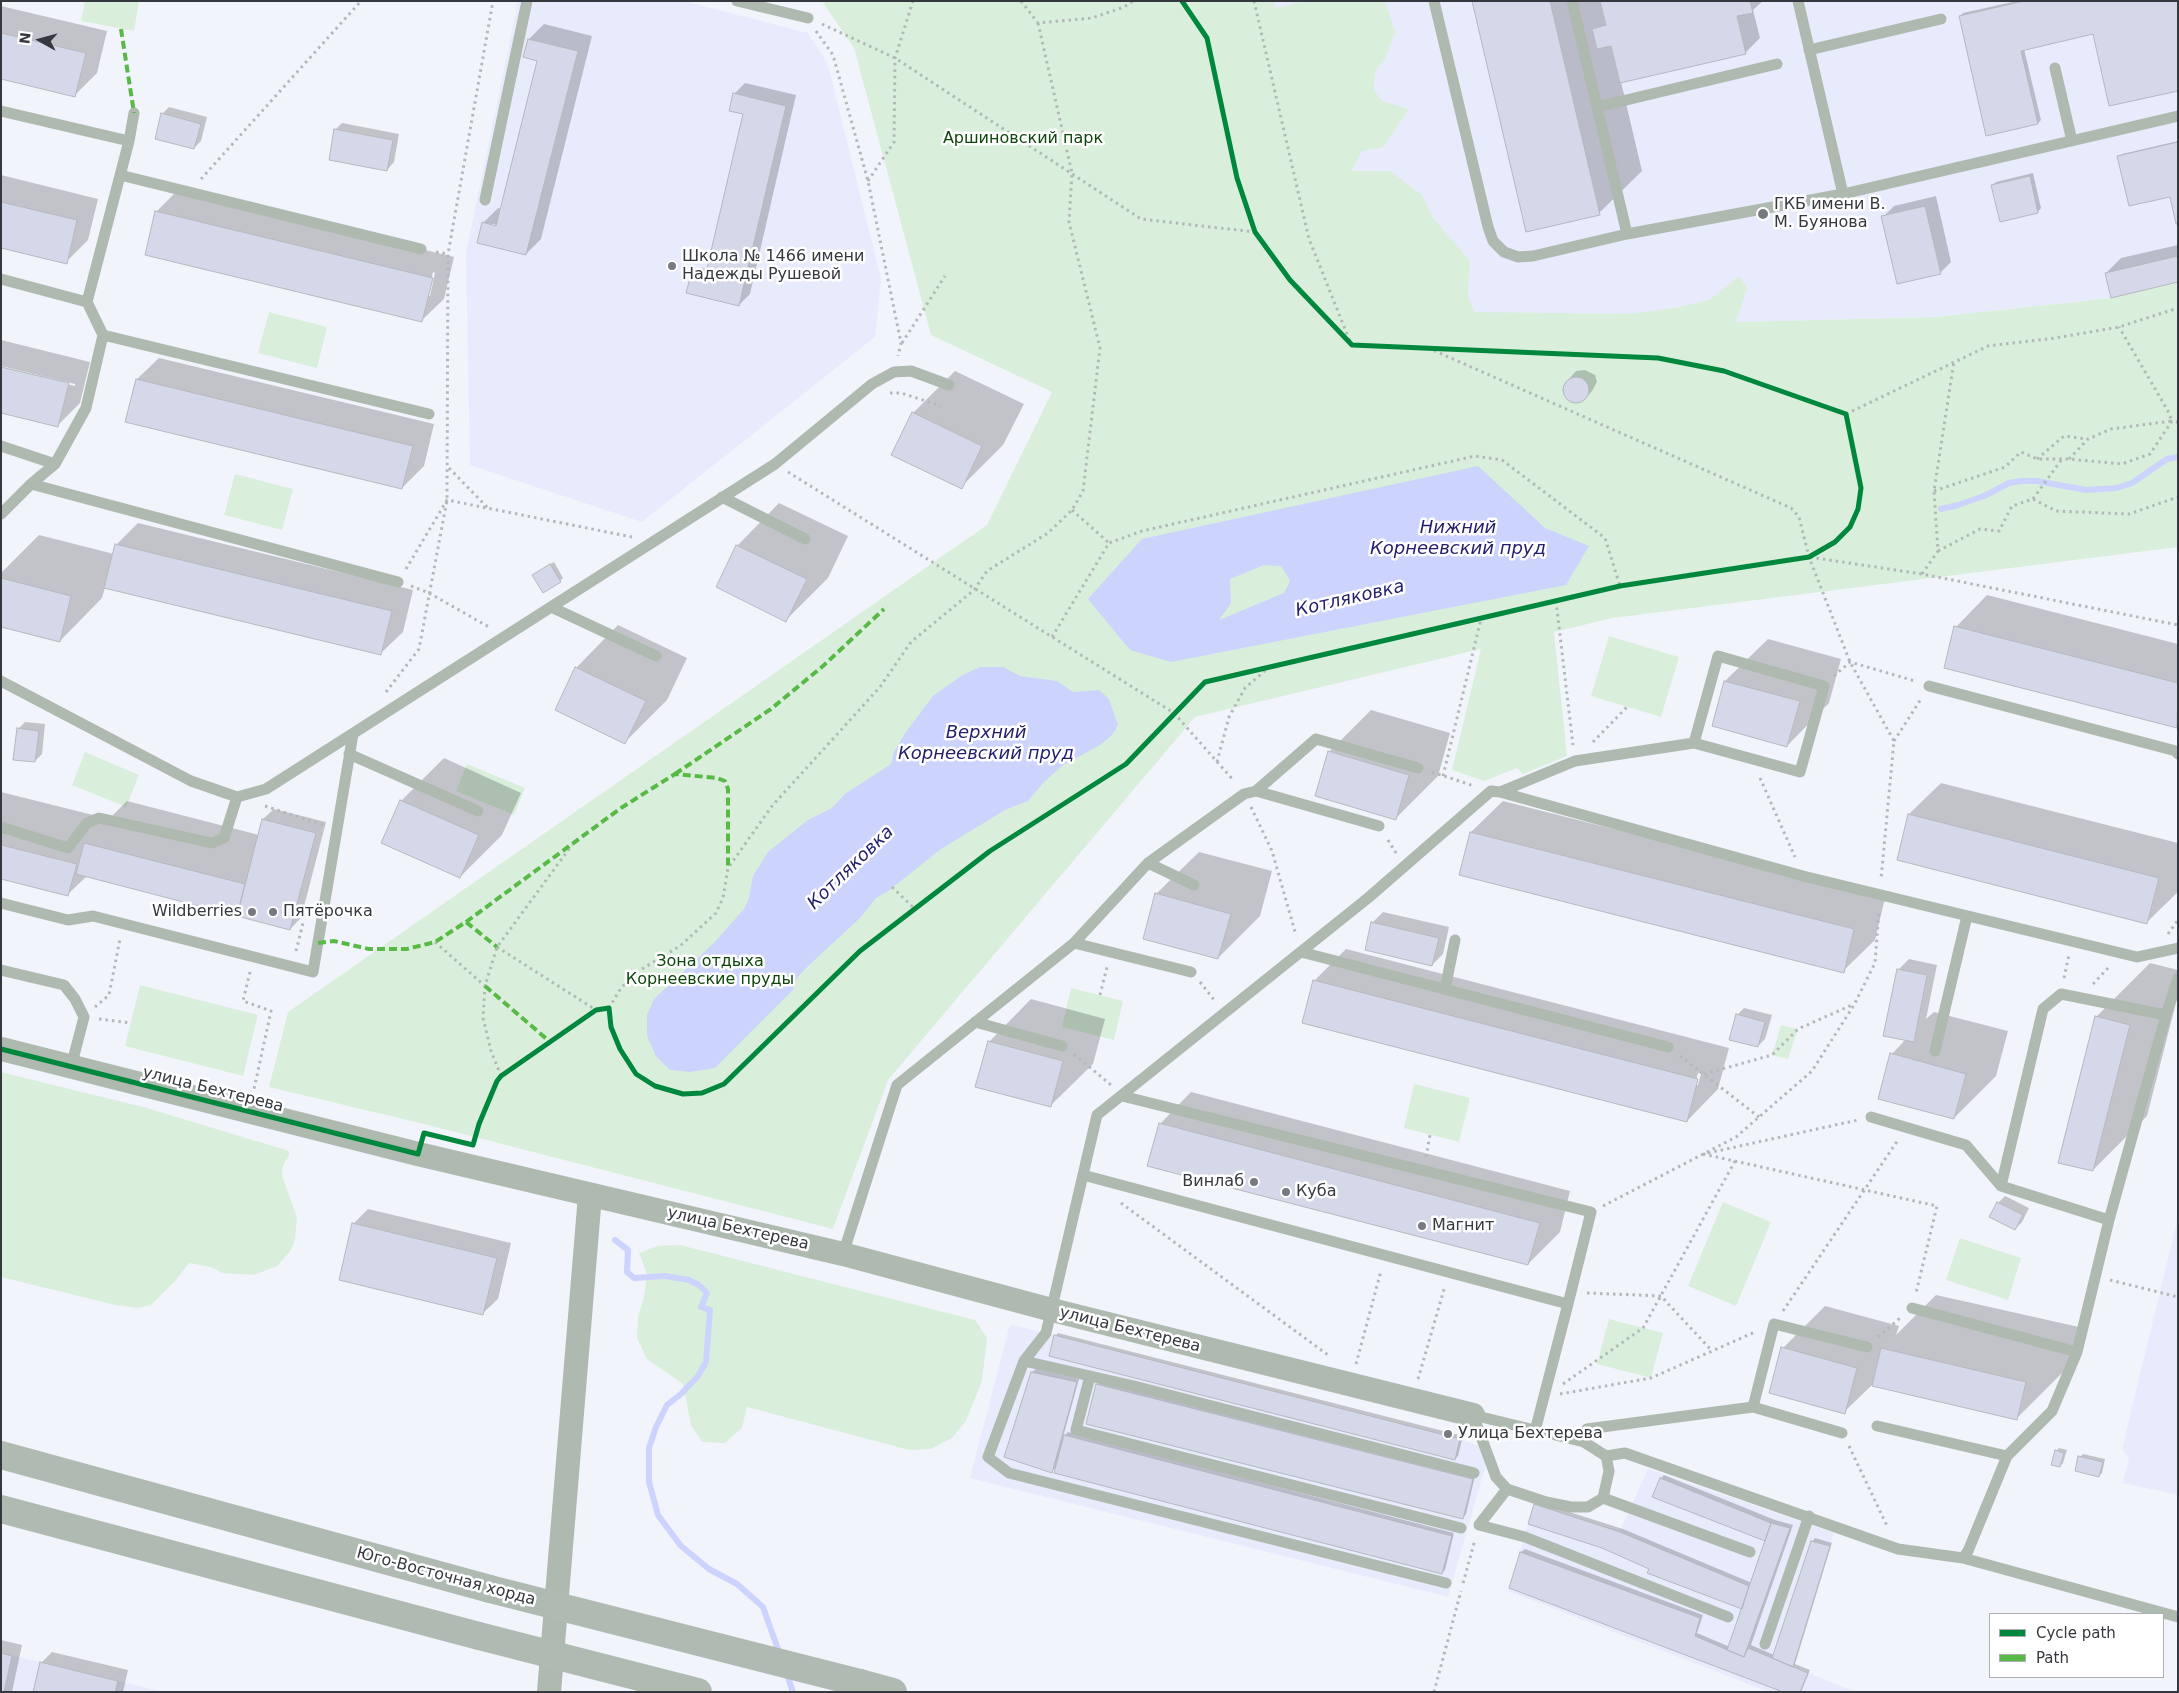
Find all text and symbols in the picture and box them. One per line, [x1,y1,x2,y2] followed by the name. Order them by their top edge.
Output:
[15,15,65,65] north arrow
[16,31,34,45] text: N
[943,129,1103,149] park label: Аршиновский парк
[1774,195,1886,233] place label: ГКБ имени В. М. Буянова
[1756,207,1770,221] marker: ГКБ имени В. М. Буянова
[682,247,864,285] place label: Школа № 1466 имени Надежды Рушевой
[666,260,678,272] marker: Школа № 1466 имени Надежды Рушевой
[1370,517,1546,560] water label: Нижний Корнеевский пруд
[1293,576,1407,622] water label: Котляковка
[898,722,1074,764] water label: Верхний Корнеевский пруд
[804,822,898,914] water label: Котляковка
[152,902,242,922] place label: Wildberries
[283,902,373,922] place label: Пятёрочка
[246,906,258,918] marker: Wildberries
[267,906,279,918] marker: Пятёрочка
[626,952,794,990] park label: Зона отдыха Корнеевские пруды
[141,1063,285,1117] street label: улица Бехтерева
[1182,1172,1244,1192] place label: Винлаб
[1248,1176,1260,1188] marker: Винлаб
[1296,1182,1336,1202] place label: Куба
[1280,1186,1292,1198] marker: Куба
[665,1203,811,1255] street label: улица Бехтерева
[1432,1216,1494,1236] place label: Магнит
[1416,1220,1428,1232] marker: Магнит
[1058,1303,1202,1357] street label: улица Бехтерева
[1458,1424,1603,1444] place label: Улица Бехтерева
[1442,1428,1454,1440] marker: Улица Бехтерева
[354,1544,538,1610] street label: Юго-Восточная хорда
[1989,1613,2164,1678] legend
[2036,1624,2116,1642] text: Cycle path
[2036,1649,2069,1667] text: Path

